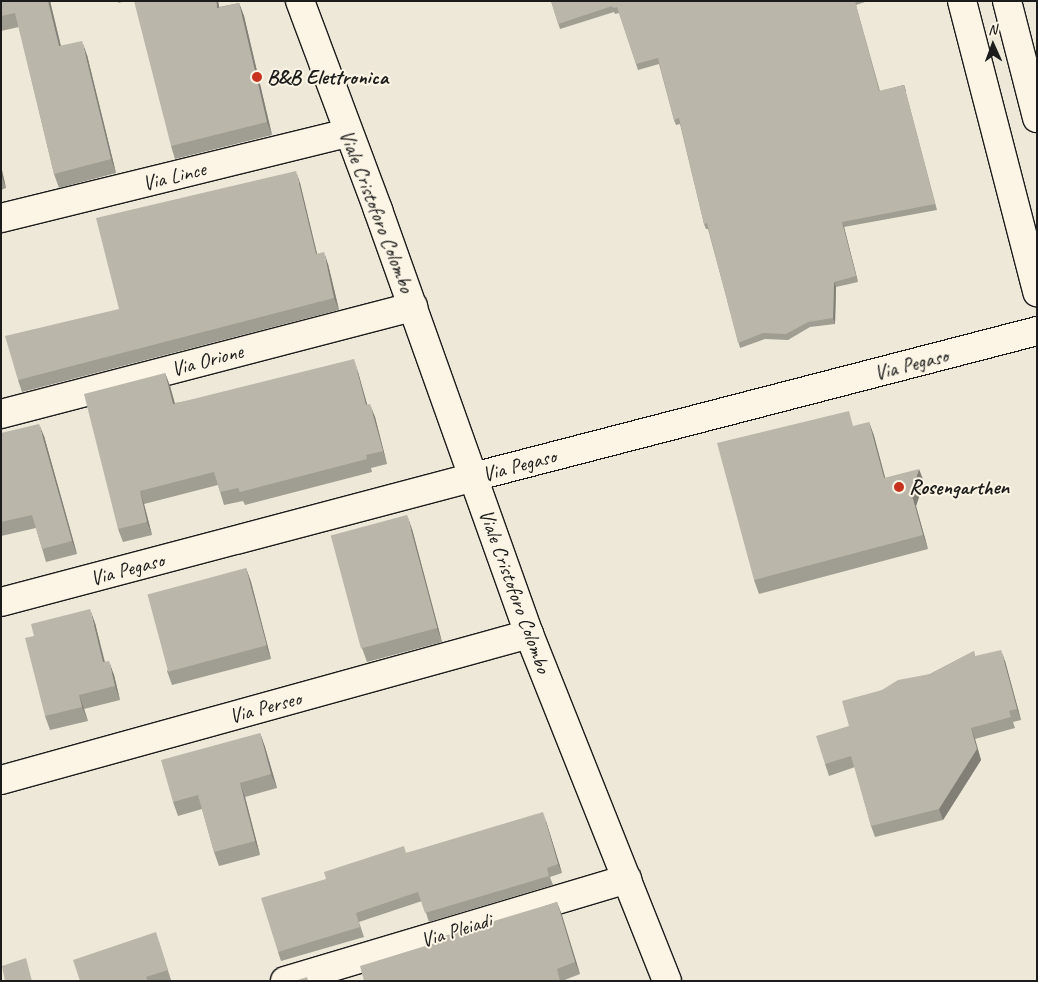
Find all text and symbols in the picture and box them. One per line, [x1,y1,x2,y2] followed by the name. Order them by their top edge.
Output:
[968,20,1018,70] north arrow
[988,21,997,38] text: N
[267,64,388,90] place label: B&B Elettronica
[251,71,263,83] marker: B&B Elettronica
[334,126,420,296] street label: Viale Cristoforo Colombo
[140,156,208,196] street label: Via Lince
[168,338,246,382] street label: Via Orione
[872,343,950,385] street label: Via Pegaso
[480,443,558,487] street label: Via Pegaso
[909,474,1009,500] place label: Rosengarthen
[893,481,905,493] marker: Rosengarthen
[474,506,556,676] street label: Viale Cristoforo Colombo
[88,547,166,591] street label: Via Pegaso
[227,685,303,729] street label: Via Perseo
[418,907,494,953] street label: Via Pleiadi

